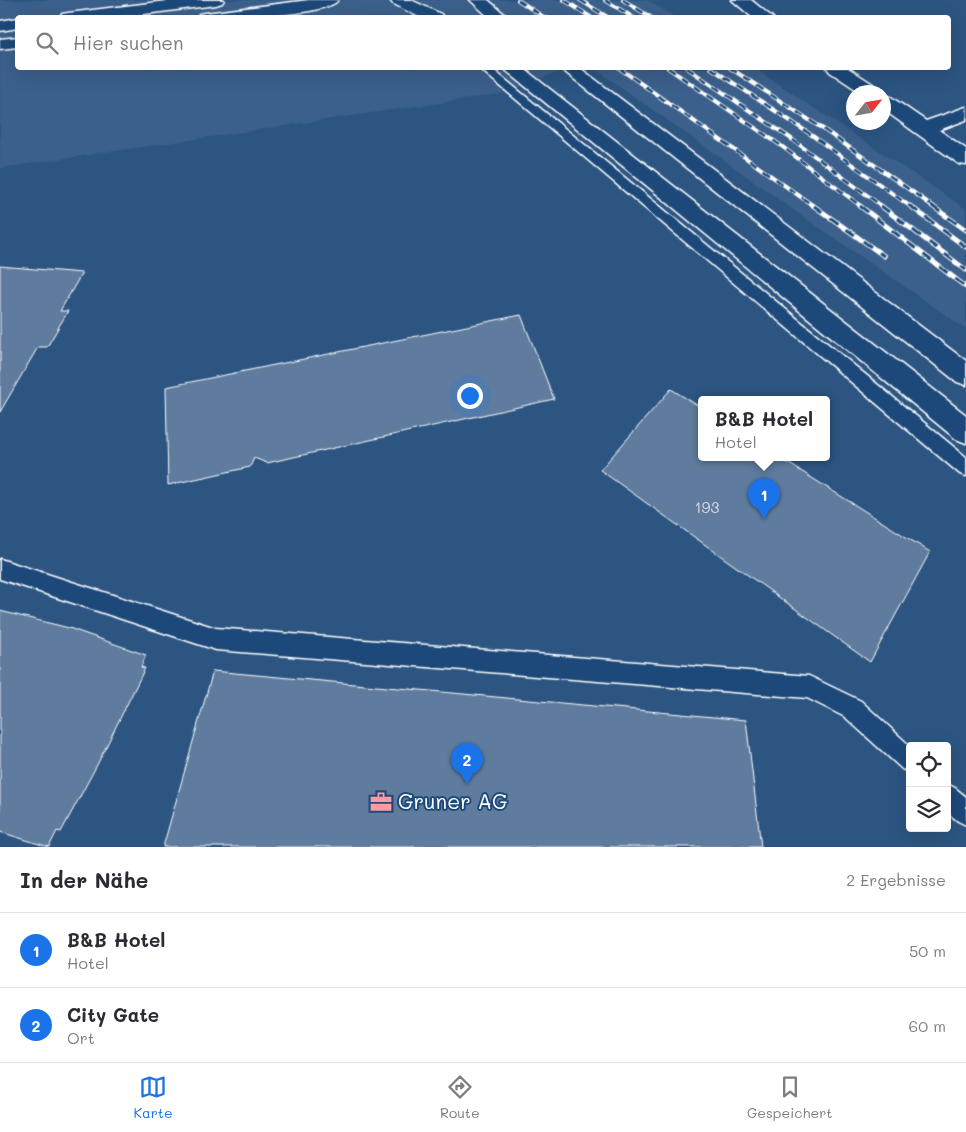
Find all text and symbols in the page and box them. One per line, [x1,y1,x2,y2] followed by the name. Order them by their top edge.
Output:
[15,15,951,70] search box
[33,29,61,57] icon: search
[73,30,184,55] text: Hier suchen
[846,85,891,130] north arrow
[457,383,483,409] your location
[698,396,830,461] popup
[715,406,813,431] text: B&B Hotel
[715,431,757,452] text: Hotel
[748,478,780,519] pin: 1
[695,497,719,517] house number: 193
[906,742,951,832] map controls
[906,742,951,787] button: locate
[451,743,483,784] pin: 2
[398,787,508,814] place label: Gruner AG
[906,787,951,832] button: layers
[368,789,394,815] office icon: Gruner AG
[20,866,148,893] text: In der Nähe
[846,869,946,890] text: 2 Ergebnisse
[67,927,165,952] text: B&B Hotel
[32,940,40,961] text: 1
[909,940,946,961] text: 50 m
[67,952,109,973] text: Hotel
[67,1002,159,1027] text: City Gate
[32,1015,40,1036] text: 2
[909,1015,946,1036] text: 60 m
[67,1027,95,1048] text: Ort
[134,1073,173,1122] tab: Karte
[440,1073,480,1122] tab: Route
[747,1073,832,1122] tab: Gespeichert

